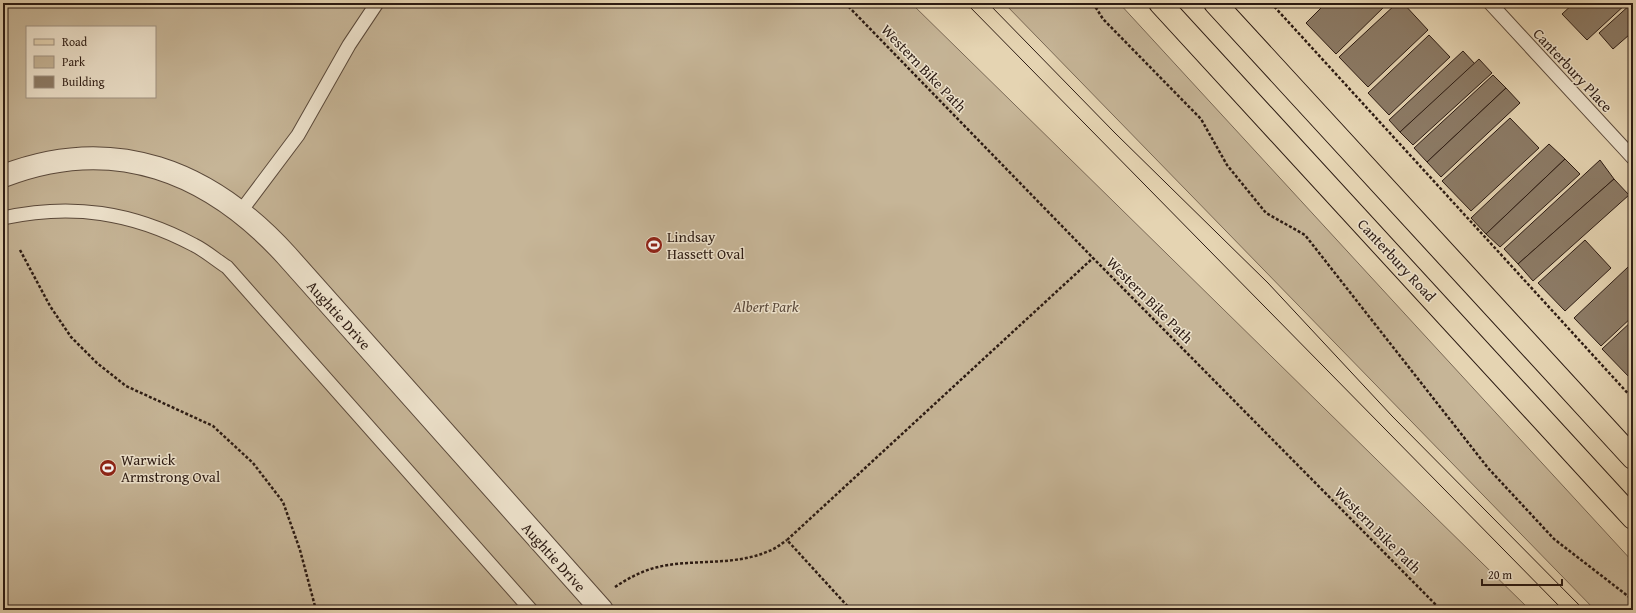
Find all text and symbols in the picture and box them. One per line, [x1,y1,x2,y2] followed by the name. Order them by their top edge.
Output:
[877,19,972,117] street label: Western Bike Path
[1528,23,1618,117] street label: Canterbury Place
[26,26,156,98] legend
[62,33,88,50] text: Road
[62,53,86,70] text: Park
[62,73,105,90] text: Building
[1353,214,1441,306] street label: Canterbury Road
[667,226,744,264] place label: Lindsay Hassett Oval
[644,235,664,255] sports icon: Lindsay Hassett Oval
[1102,252,1198,348] street label: Western Bike Path
[302,276,376,354] street label: Aughtie Drive
[732,296,799,317] park label: Albert Park
[121,449,220,487] place label: Warwick Armstrong Oval
[98,458,118,478] sports icon: Warwick Armstrong Oval
[1330,482,1426,578] street label: Western Bike Path
[517,518,591,596] street label: Aughtie Drive
[1482,561,1562,587] scale bar
[1488,566,1512,583] text: 20 m

